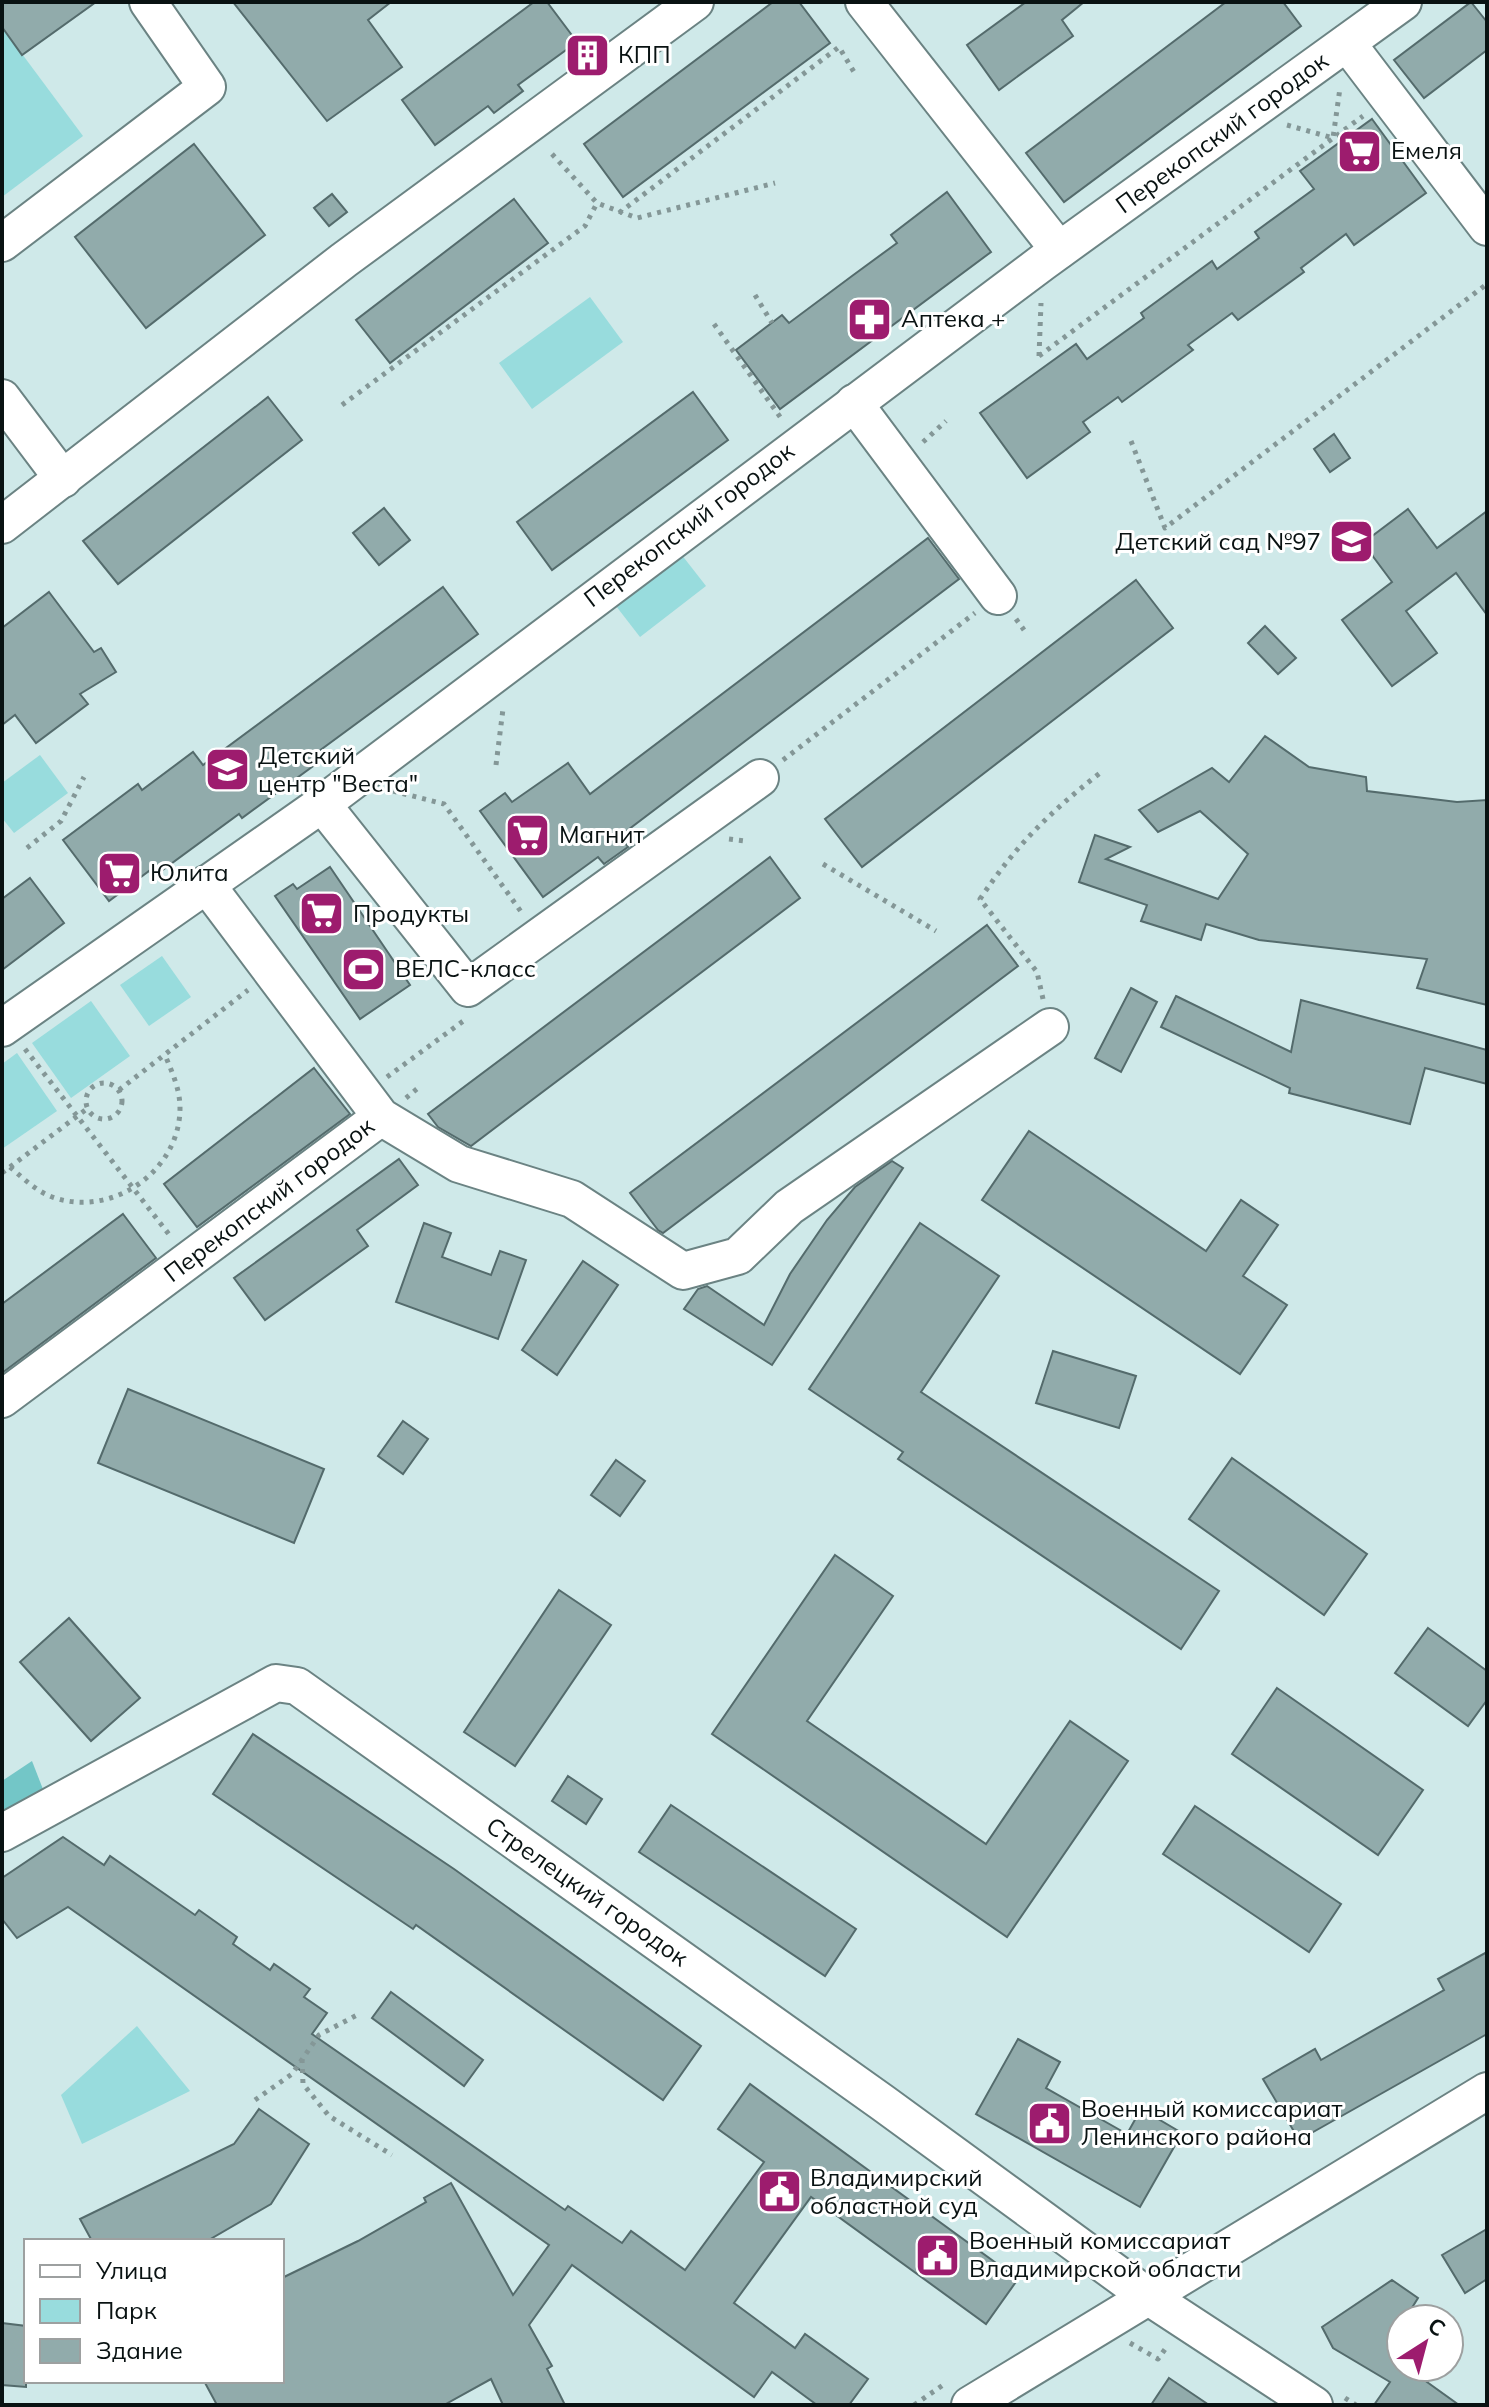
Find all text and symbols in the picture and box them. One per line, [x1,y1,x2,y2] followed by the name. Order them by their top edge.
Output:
[563,31,611,79] building icon: КПП
[618,39,671,69] place label: КПП
[1109,45,1334,219] street label: Перекопский городок
[1336,127,1384,175] supermarket icon: Емеля
[1391,135,1462,165] place label: Емеля
[846,295,894,343] pharmacy icon: Аптека +
[901,303,1005,333] place label: Аптека +
[577,435,799,613] street label: Перекопский городок
[1328,518,1376,566] school or university icon: Детский сад №97
[1115,526,1321,556] place label: Детский сад №97
[258,740,418,798] place label: Детский центр "Веста"
[203,746,251,794] school or university icon: Детский центр "Веста"
[504,811,552,859] supermarket icon: Магнит
[559,819,645,849] place label: Магнит
[95,849,143,897] supermarket icon: Юлита
[150,857,229,887] place label: Юлита
[298,890,346,938] supermarket icon: Продукты
[353,898,469,928] place label: Продукты
[340,945,388,993] sports icon: ВЕЛС-класс
[395,953,536,983] place label: ВЕЛС-класс
[157,1110,379,1288] street label: Перекопский городок
[481,1810,694,1972] street label: Стрелецкий городок
[1081,2093,1342,2151] place label: Военный комиссариат Ленинского района
[1026,2099,1074,2147] public building icon: Военный комиссариат Ленинского района
[810,2162,983,2220] place label: Владимирский областной суд
[755,2168,803,2216] public building icon: Владимирский областной суд
[969,2225,1241,2283] place label: Военный комиссариат Владимирской области
[914,2231,962,2279] public building icon: Военный комиссариат Владимирской области
[24,2239,284,2383] legend
[95,2255,168,2285] text: Улица
[96,2295,157,2325] text: Парк
[1385,2303,1465,2383] north arrow
[1422,2311,1451,2343] text: С
[96,2335,183,2365] text: Здание

